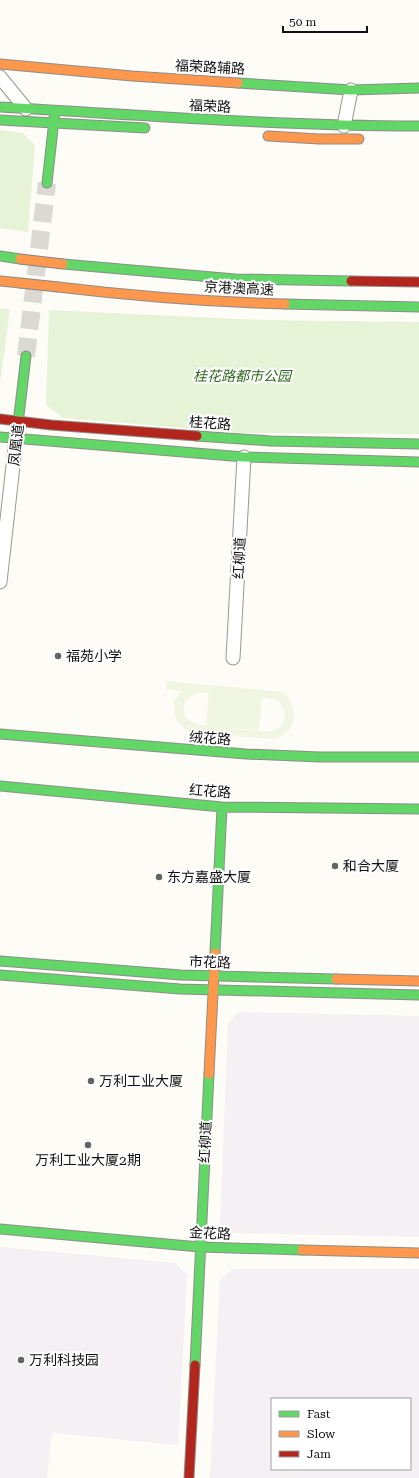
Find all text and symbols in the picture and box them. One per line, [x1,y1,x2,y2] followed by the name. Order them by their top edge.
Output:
[283,8,367,34] scale bar
[289,15,316,29] text: 50 m
[175,57,245,77] street label: 福荣路辅路
[189,97,231,115] street label: 福荣路
[204,278,274,298] street label: 京港澳高速
[193,368,293,384] park label: 桂花路都市公园
[188,414,232,432] street label: 桂花路
[6,423,26,467] street label: 凤凰道
[230,537,248,579] street label: 红柳道
[66,648,122,664] place label: 福苑小学
[53,651,63,661] marker: 福苑小学
[188,729,232,747] street label: 绒花路
[188,782,232,800] street label: 红花路
[343,858,399,874] place label: 和合大厦
[330,861,340,871] marker: 和合大厦
[167,869,251,885] place label: 东方嘉盛大厦
[154,872,164,882] marker: 东方嘉盛大厦
[189,953,231,971] street label: 市花路
[99,1073,183,1089] place label: 万利工业大厦
[86,1076,96,1086] marker: 万利工业大厦
[196,1121,214,1163] street label: 红柳道
[83,1140,93,1150] marker: 万利工业大厦2期
[35,1152,141,1168] place label: 万利工业大厦2期
[189,1224,231,1242] street label: 金花路
[29,1352,99,1368] place label: 万利科技园
[16,1355,26,1365] marker: 万利科技园
[271,1398,411,1470] legend
[307,1407,331,1421] text: Fast
[307,1427,335,1441] text: Slow
[307,1447,331,1461] text: Jam

